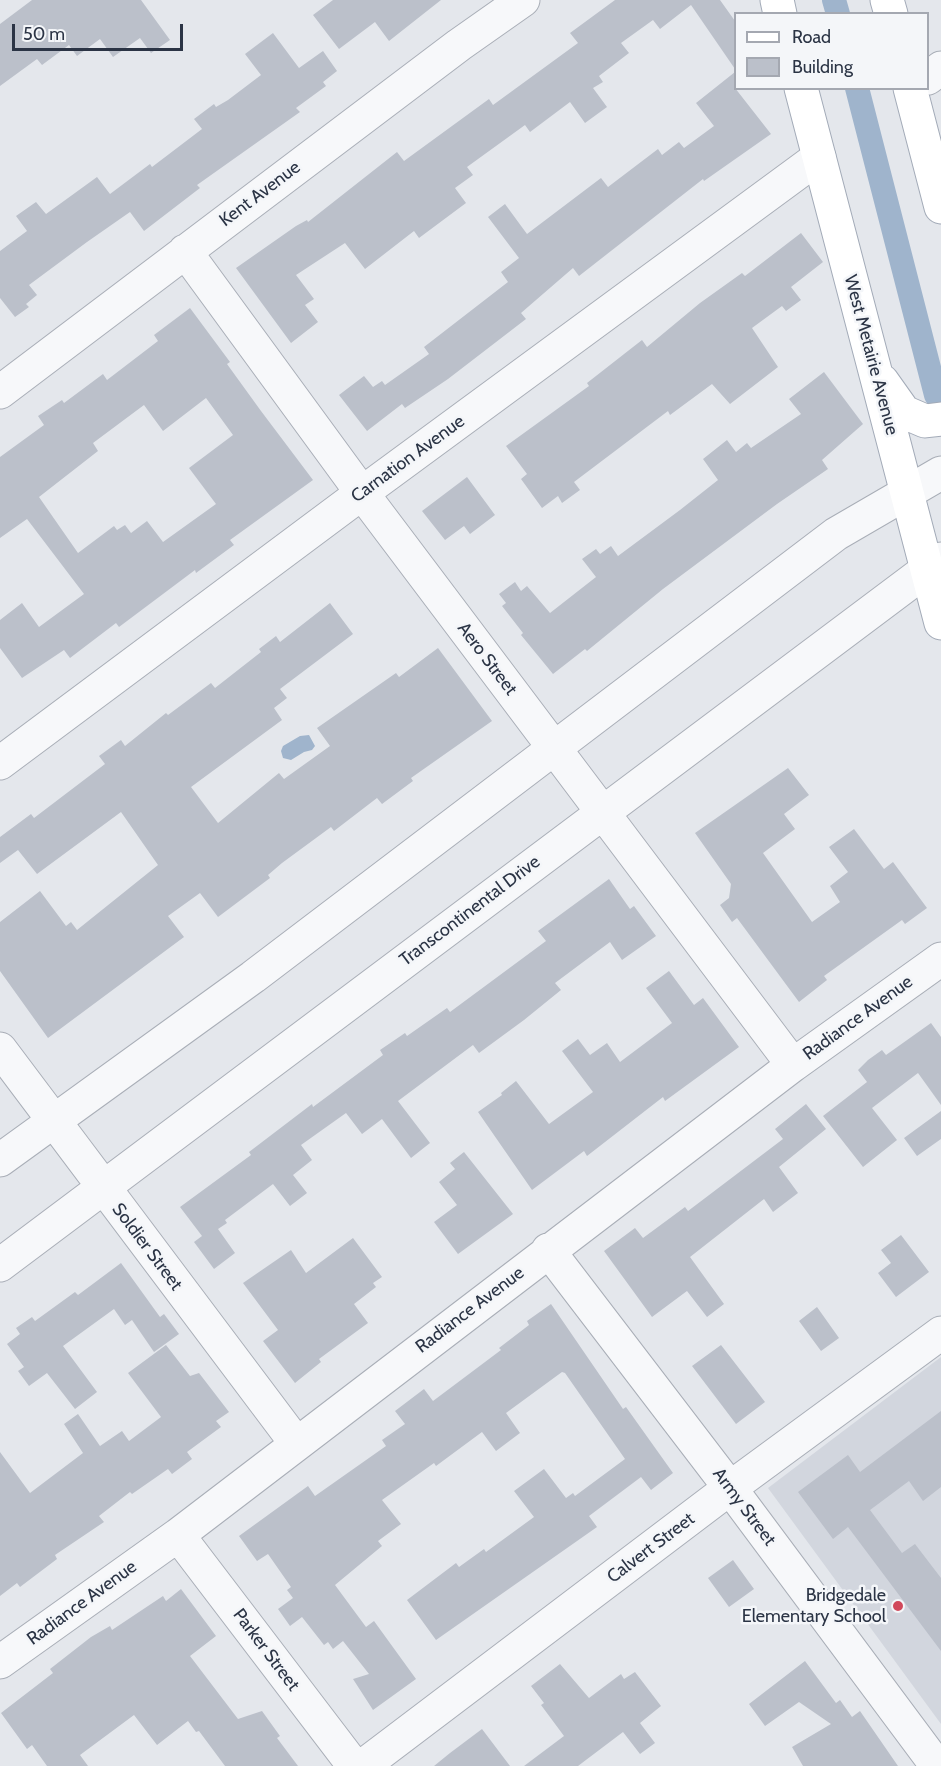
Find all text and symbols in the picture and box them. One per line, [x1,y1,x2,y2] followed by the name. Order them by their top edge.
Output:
[15,12,186,50] scale bar
[734,12,929,90] legend
[23,23,65,45] text: 50 m
[792,26,831,48] text: Road
[792,56,853,78] text: Building
[215,157,305,231] street label: Kent Avenue
[839,272,903,438] street label: West Metairie Avenue
[347,411,469,507] street label: Carnation Avenue
[453,618,521,700] street label: Aero Street
[396,851,544,971] street label: Transcontinental Drive
[799,971,917,1065] street label: Radiance Avenue
[107,1199,187,1295] street label: Soldier Street
[411,1262,529,1358] street label: Radiance Avenue
[708,1464,780,1550] street label: Army Street
[603,1508,699,1588] street label: Calvert Street
[23,1556,141,1650] street label: Radiance Avenue
[742,1585,886,1628] place label: Bridgedale Elementary School
[891,1599,905,1613] marker: Bridgedale Elementary School
[228,1605,304,1695] street label: Parker Street

